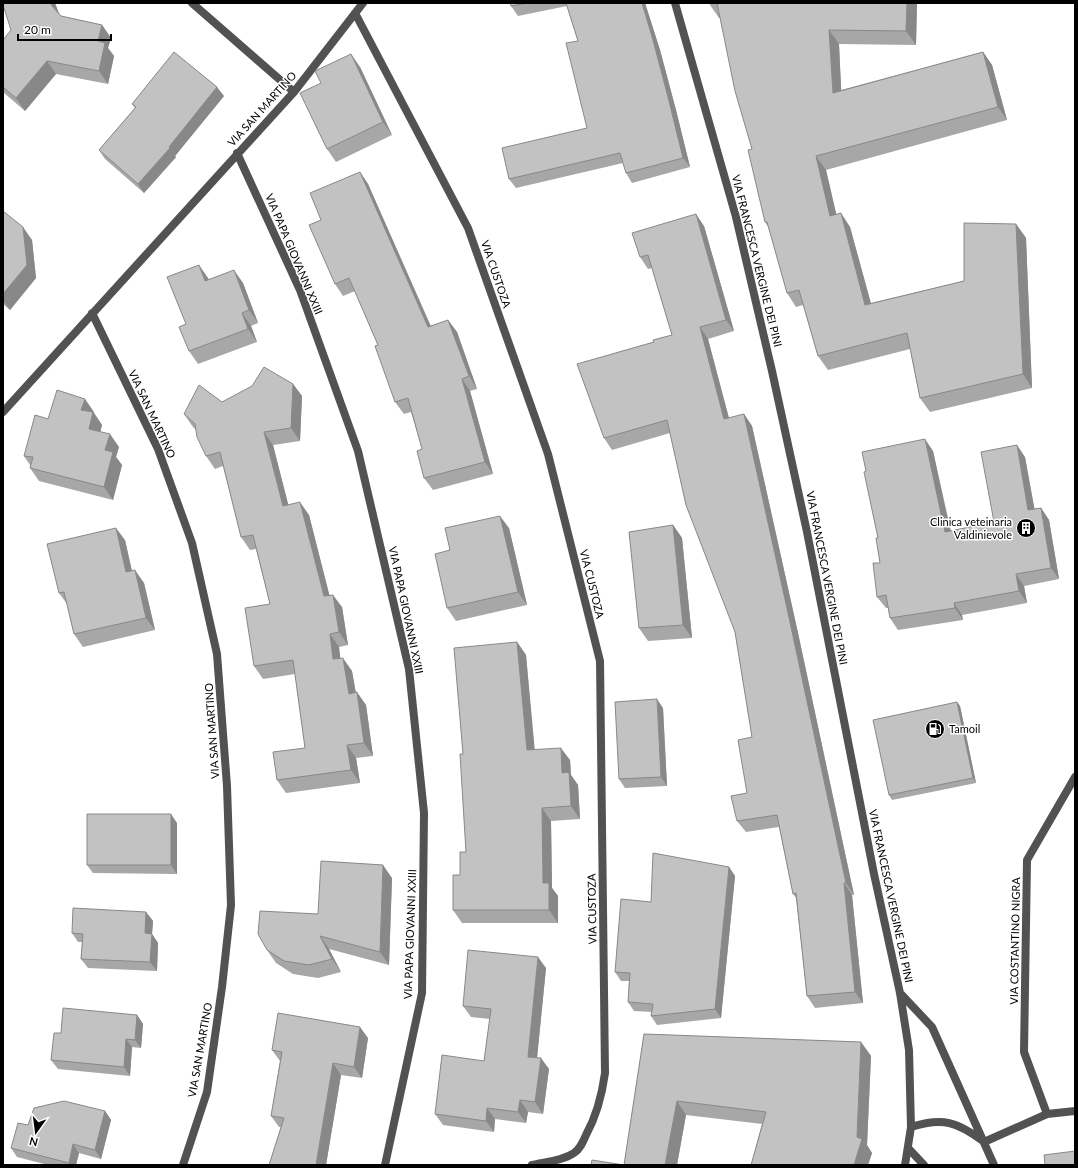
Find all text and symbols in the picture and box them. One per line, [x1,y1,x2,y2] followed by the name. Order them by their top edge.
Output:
[18,16,111,42] scale bar
[24,22,51,37] text: 20 m
[225,69,299,149] street label: VIA SAN MARTINO
[730,173,785,348] street label: VIA FRANCESCA VERGINE DEI PINI
[263,191,326,316] street label: VIA PAPA GIOVANNI XXIII
[479,238,514,310] street label: VIA CUSTOZA
[126,368,179,460] street label: VIA SAN MARTINO
[804,490,851,666] street label: VIA FRANCESCA VERGINE DEI PINI
[930,515,1012,541] place label: Clinica veteinaria Valdinievole
[1015,517,1037,539] building icon: Clinica veteinaria Valdinievole
[387,545,426,675] street label: VIA PAPA GIOVANNI XXIII
[578,548,607,620] street label: VIA CUSTOZA
[202,683,221,779] street label: VIA SAN MARTINO
[924,718,946,740] fuel station icon: Tamoil
[949,722,980,735] place label: Tamoil
[867,808,916,984] street label: VIA FRANCESCA VERGINE DEI PINI
[401,869,418,999] street label: VIA PAPA GIOVANNI XXIII
[584,873,599,944] street label: VIA CUSTOZA
[1007,877,1022,1005] street label: VIA COSTANTINO NIGRA
[185,1001,214,1098] street label: VIA SAN MARTINO
[16,1112,56,1152] north arrow
[28,1135,39,1150] text: N

